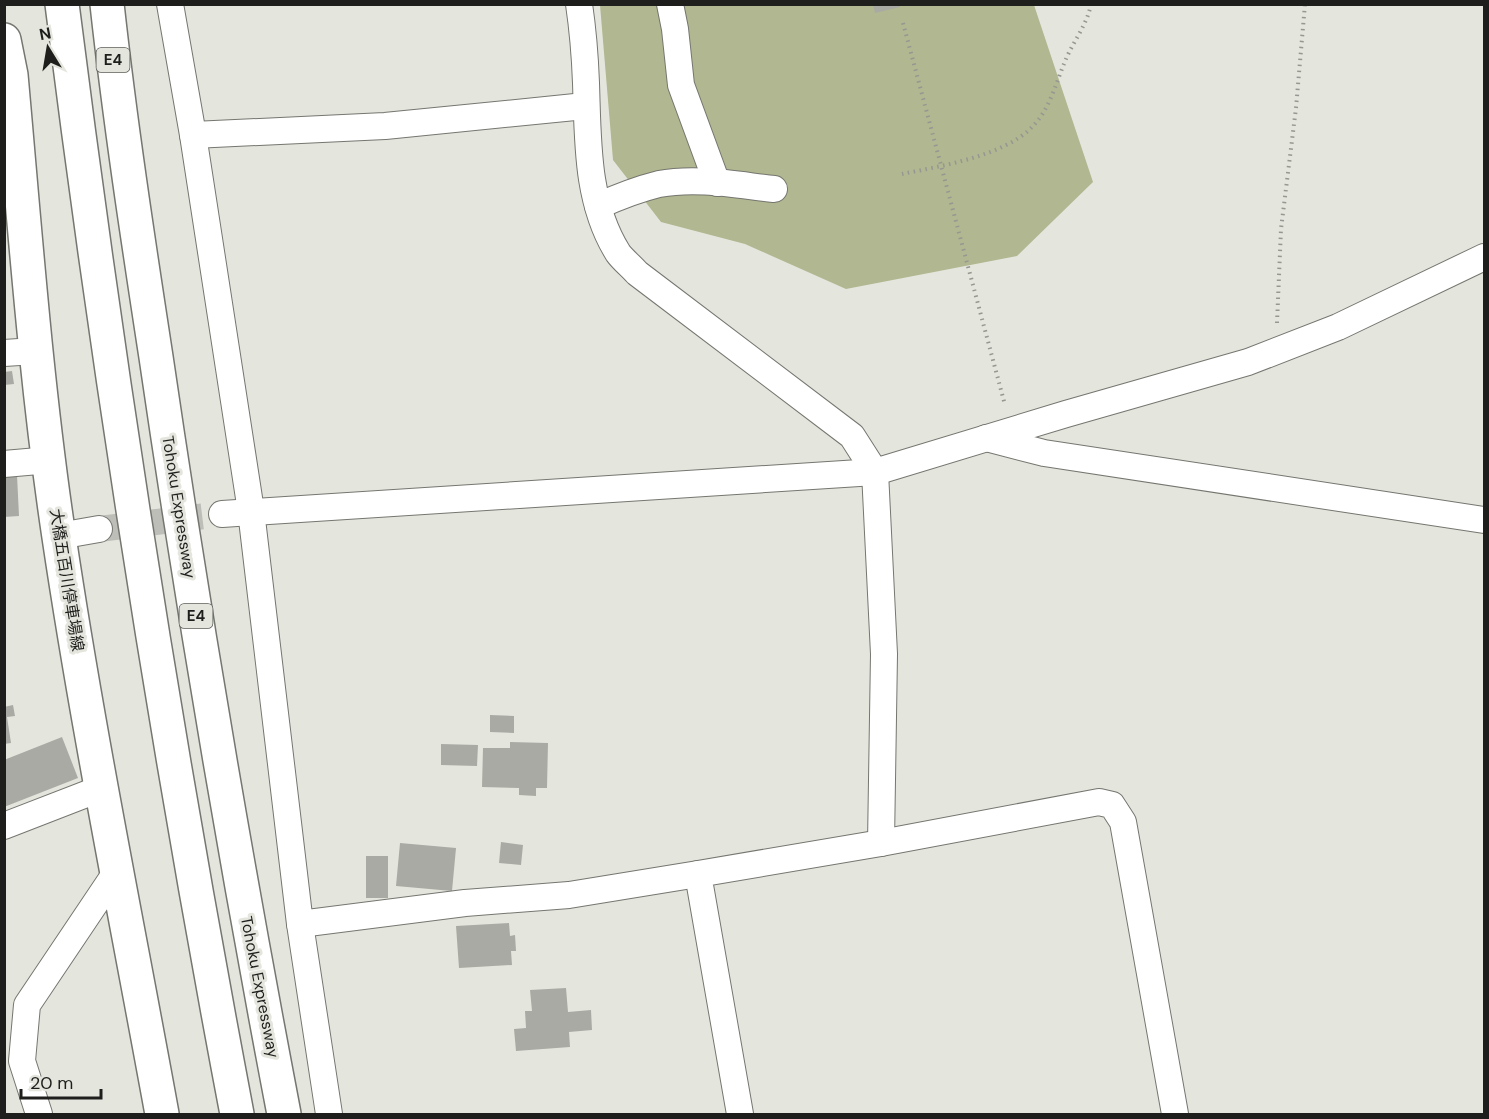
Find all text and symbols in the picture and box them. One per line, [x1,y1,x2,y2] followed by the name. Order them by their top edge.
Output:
[18,18,78,78] north arrow
[38,22,53,45] text: N
[96,48,130,72] road number: E4
[157,434,201,580] street label: Tohoku Expressway
[45,507,89,653] street label: 大橋五百川停車場線
[180,604,212,628] road number: E4
[236,914,284,1060] street label: Tohoku Expressway
[21,1062,100,1100] scale bar
[30,1071,73,1095] text: 20 m

